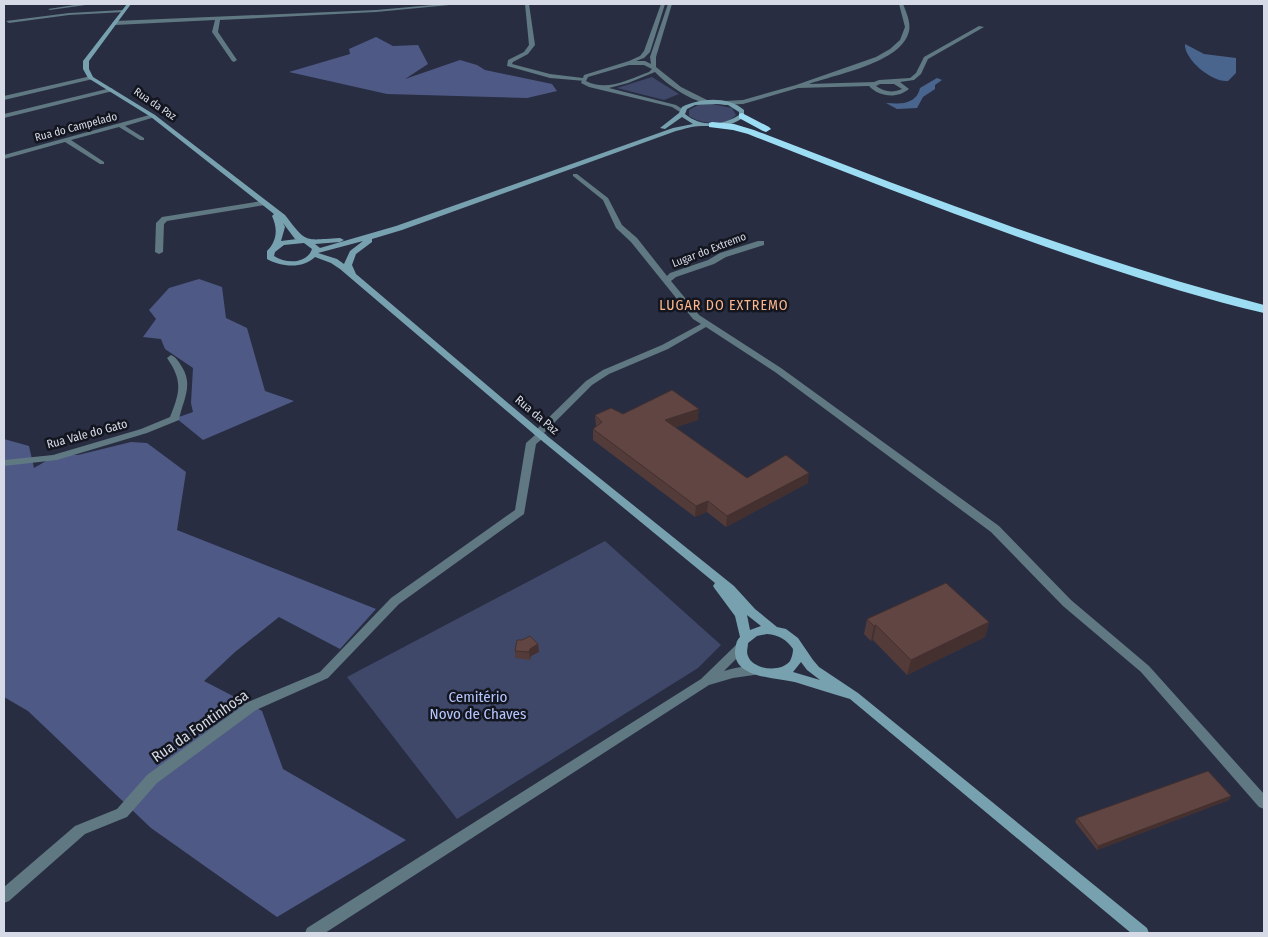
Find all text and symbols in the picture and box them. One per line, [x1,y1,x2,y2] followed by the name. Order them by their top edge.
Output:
[131,85,179,123] street label: Rua da Paz
[33,110,119,144] street label: Rua do Campelado
[670,230,748,270] street label: Lugar do Extremo
[659,297,789,314] district label: LUGAR DO EXTREMO
[512,393,562,438] street label: Rua da Paz
[45,416,129,452] street label: Rua Vale do Gato
[148,686,252,766] street label: Rua da Fontinhosa
[430,688,526,723] park label: Cemitério Novo de Chaves

